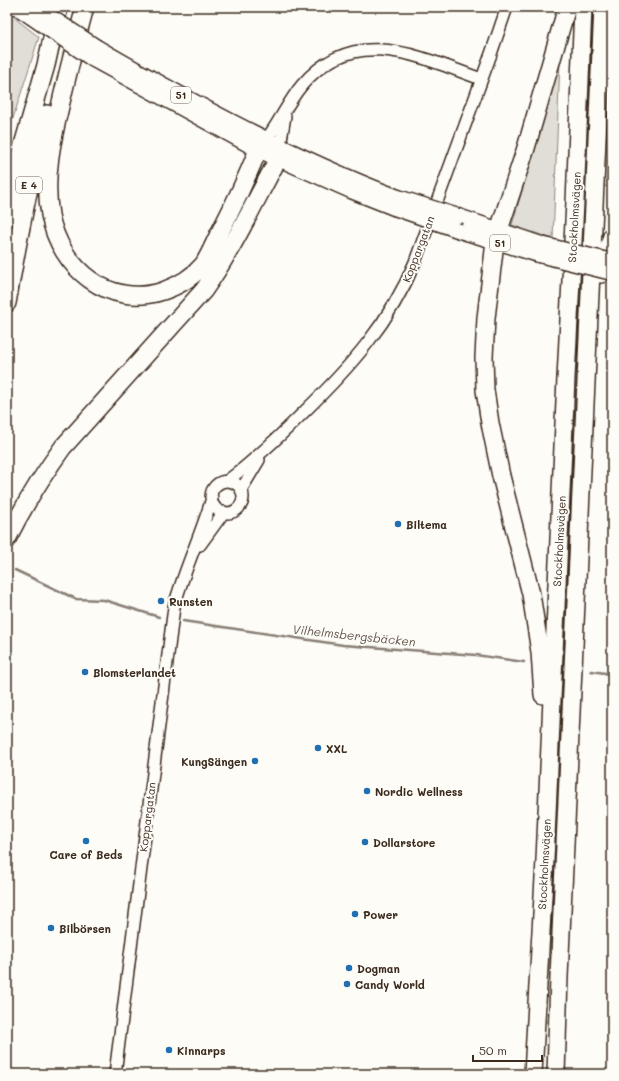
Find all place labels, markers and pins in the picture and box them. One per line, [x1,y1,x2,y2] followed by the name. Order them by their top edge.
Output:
[406,517,447,532] place label: Biltema
[393,519,403,529] marker: Biltema
[169,594,213,609] place label: Runsten
[156,596,166,606] marker: Runsten
[93,665,176,680] place label: Blomsterlandet
[80,667,90,677] marker: Blomsterlandet
[326,741,348,756] place label: XXL
[313,743,323,753] marker: XXL
[181,754,247,769] place label: KungSängen
[250,756,260,766] marker: KungSängen
[375,784,463,799] place label: Nordic Wellness
[362,786,372,796] marker: Nordic Wellness
[373,835,436,850] place label: Dollarstore
[81,836,91,846] marker: Care of Beds
[360,837,370,847] marker: Dollarstore
[50,847,123,862] place label: Care of Beds
[363,907,398,922] place label: Power
[350,909,360,919] marker: Power
[59,921,111,936] place label: Bilbörsen
[46,923,56,933] marker: Bilbörsen
[357,961,400,976] place label: Dogman
[344,963,354,973] marker: Dogman
[355,977,425,992] place label: Candy World
[342,979,352,989] marker: Candy World
[177,1043,226,1058] place label: Kinnarps
[164,1045,174,1055] marker: Kinnarps

